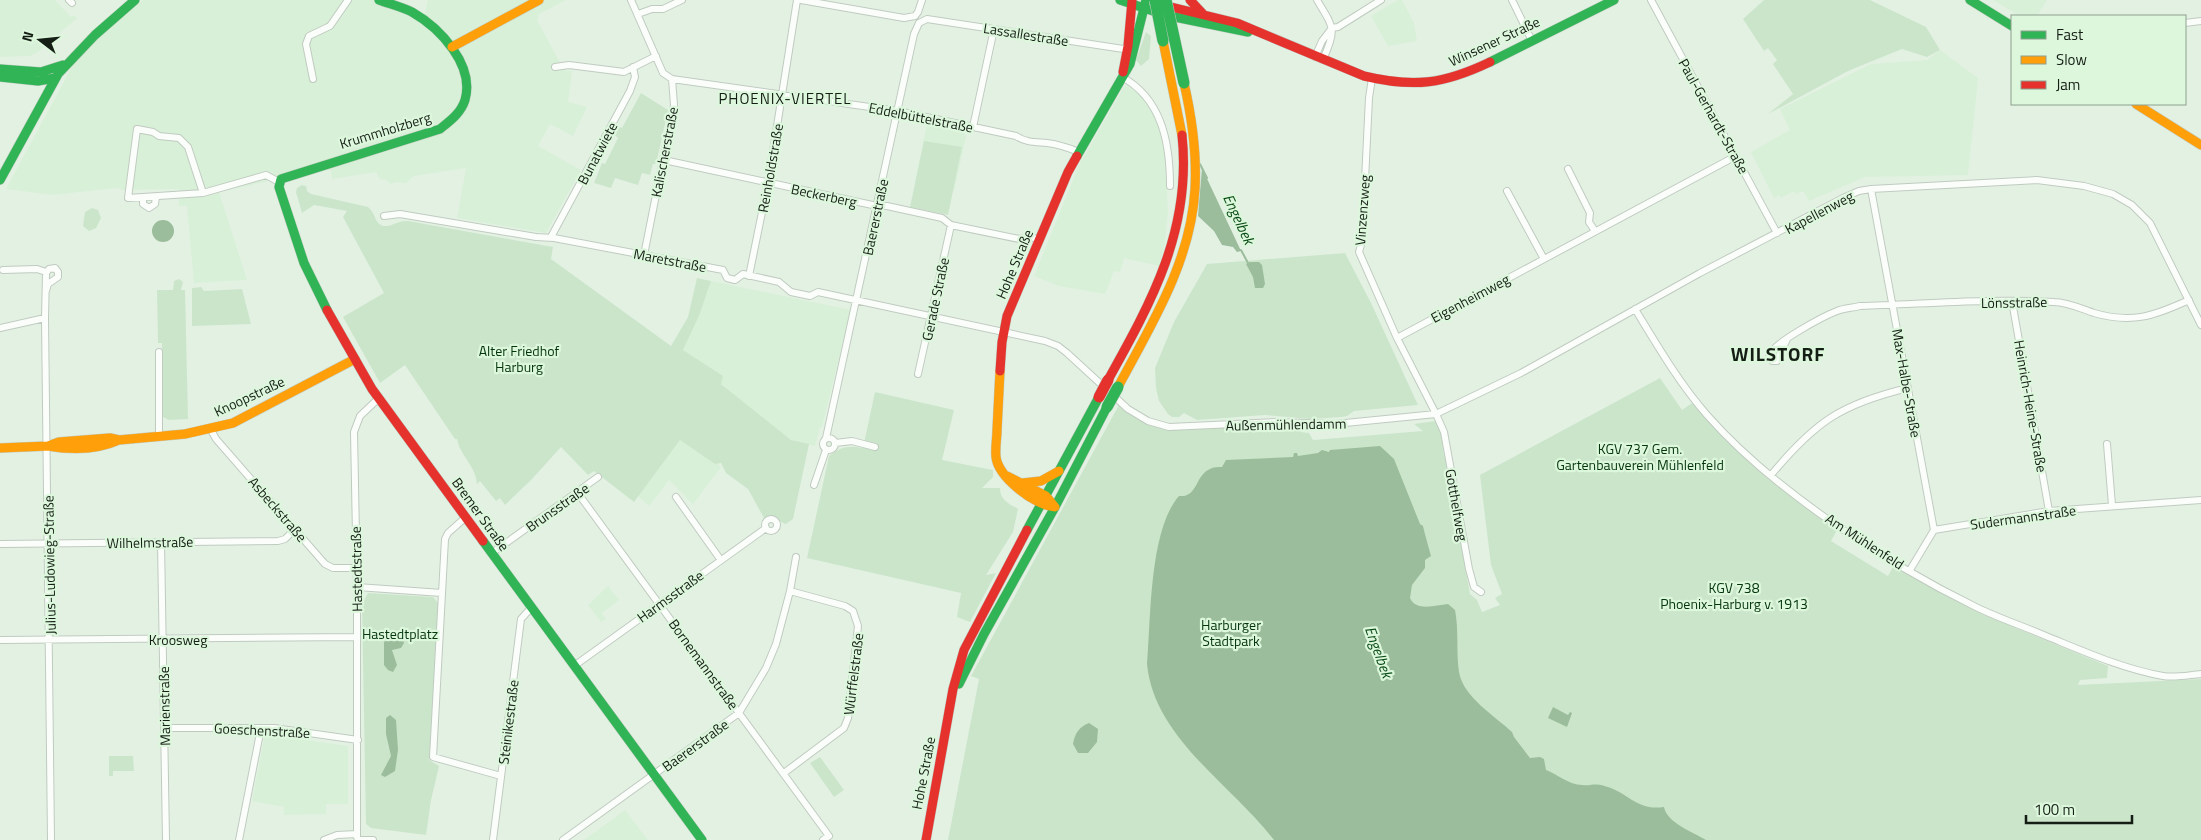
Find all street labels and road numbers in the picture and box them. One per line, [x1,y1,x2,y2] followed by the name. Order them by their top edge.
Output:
[1445,11,1543,71] street label: Winsener Straße
[982,17,1070,51] street label: Lassallestraße
[1674,55,1754,177] street label: Paul-Gerhardt-Straße
[867,97,975,137] street label: Eddelbüttelstraße
[645,105,683,199] street label: Kalischerstraße
[337,106,433,154] street label: Krummholzberg
[572,118,622,188] street label: Bunatwiete
[752,122,788,214] street label: Reinholdstraße
[1349,174,1375,246] street label: Vinzenzweg
[857,177,893,257] street label: Baererstraße
[789,178,859,212] street label: Beckerberg
[1781,185,1857,239] street label: Kapellenweg
[990,226,1038,302] street label: Hohe Straße
[632,243,708,277] street label: Maretstraße
[916,256,954,342] street label: Gerade Straße
[1427,268,1513,328] street label: Eigenheimweg
[1981,291,2047,313] street label: Lönsstraße
[1887,327,1927,439] street label: Max-Halbe-Straße
[2009,338,2053,474] street label: Heinrich-Heine-Straße
[210,370,288,422] street label: Knoopstraße
[1225,412,1347,436] street label: Außenmühlendamm
[1440,467,1474,543] street label: Gotthelfweg
[244,472,312,546] street label: Asbeckstraße
[447,473,515,555] street label: Bremer Straße
[521,477,593,537] street label: Brunsstraße
[37,495,61,635] street label: Julius-Ludowieg-Straße
[1969,499,2077,535] street label: Sudermannstraße
[1822,508,1908,574] street label: Am Mühlenfeld
[345,526,367,612] street label: Hastedtstraße
[107,531,193,553] street label: Wilhelmstraße
[632,565,708,627] street label: Harmsstraße
[664,614,744,714] street label: Bornemannstraße
[149,629,207,650] street label: Kroosweg
[838,632,868,716] street label: Würffelstraße
[153,666,175,746] street label: Marienstraße
[492,678,524,766] street label: Steinikestraße
[657,714,733,776] street label: Baererstraße
[213,717,311,743] street label: Goeschenstraße
[906,735,940,811] street label: Hohe Straße

